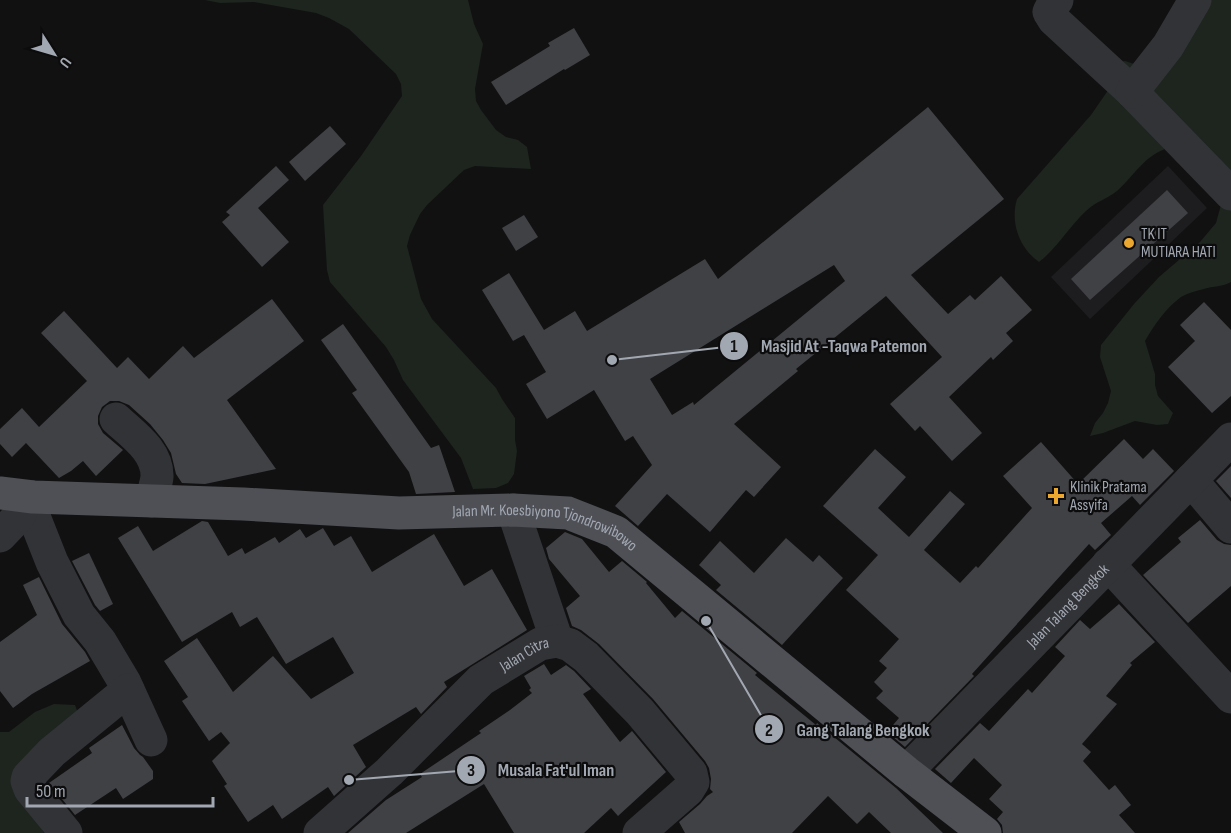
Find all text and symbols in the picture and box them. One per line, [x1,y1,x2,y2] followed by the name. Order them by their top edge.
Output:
[24,24,84,84] north arrow
[55,53,75,71] text: U
[1141,225,1216,262] place label: TK IT MUTIARA HATI
[1122,236,1136,250] marker: TK IT MUTIARA HATI
[719,328,939,364] callout: Masjid At -Taqwa Patemon
[730,336,738,357] text: 1
[761,336,927,357] text: Masjid At -Taqwa Patemon
[1069,478,1147,515] place label: Klinik Pratama Assyifa
[1047,487,1065,505] marker: Klinik Pratama Assyifa
[451,500,641,555] street label: Jalan Mr. Koesbiyono Tjondrowibowo
[1022,560,1113,653] street label: Jalan Talang Bengkok
[495,633,550,676] street label: Jalan Citra
[754,711,941,747] callout: Gang Talang Bengkok
[765,720,773,741] text: 2
[796,720,930,741] text: Gang Talang Bengkok
[456,752,626,788] callout: Musala Fat'ul Iman
[467,760,475,781] text: 3
[498,760,614,781] text: Musala Fat'ul Iman
[27,770,213,808] scale bar
[36,781,66,802] text: 50 m

